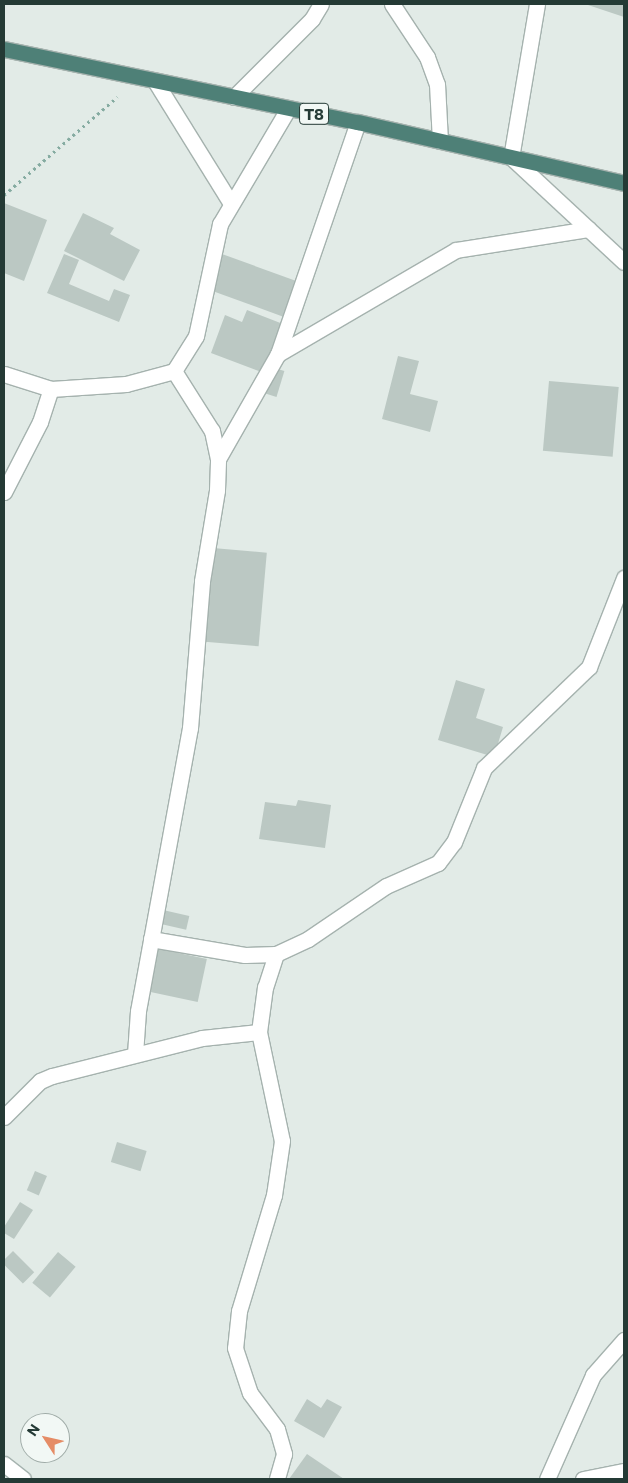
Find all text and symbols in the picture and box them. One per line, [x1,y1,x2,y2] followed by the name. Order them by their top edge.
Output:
[299,100,329,128] road number: T8
[20,1413,70,1463] north arrow
[23,1421,43,1439] text: N

